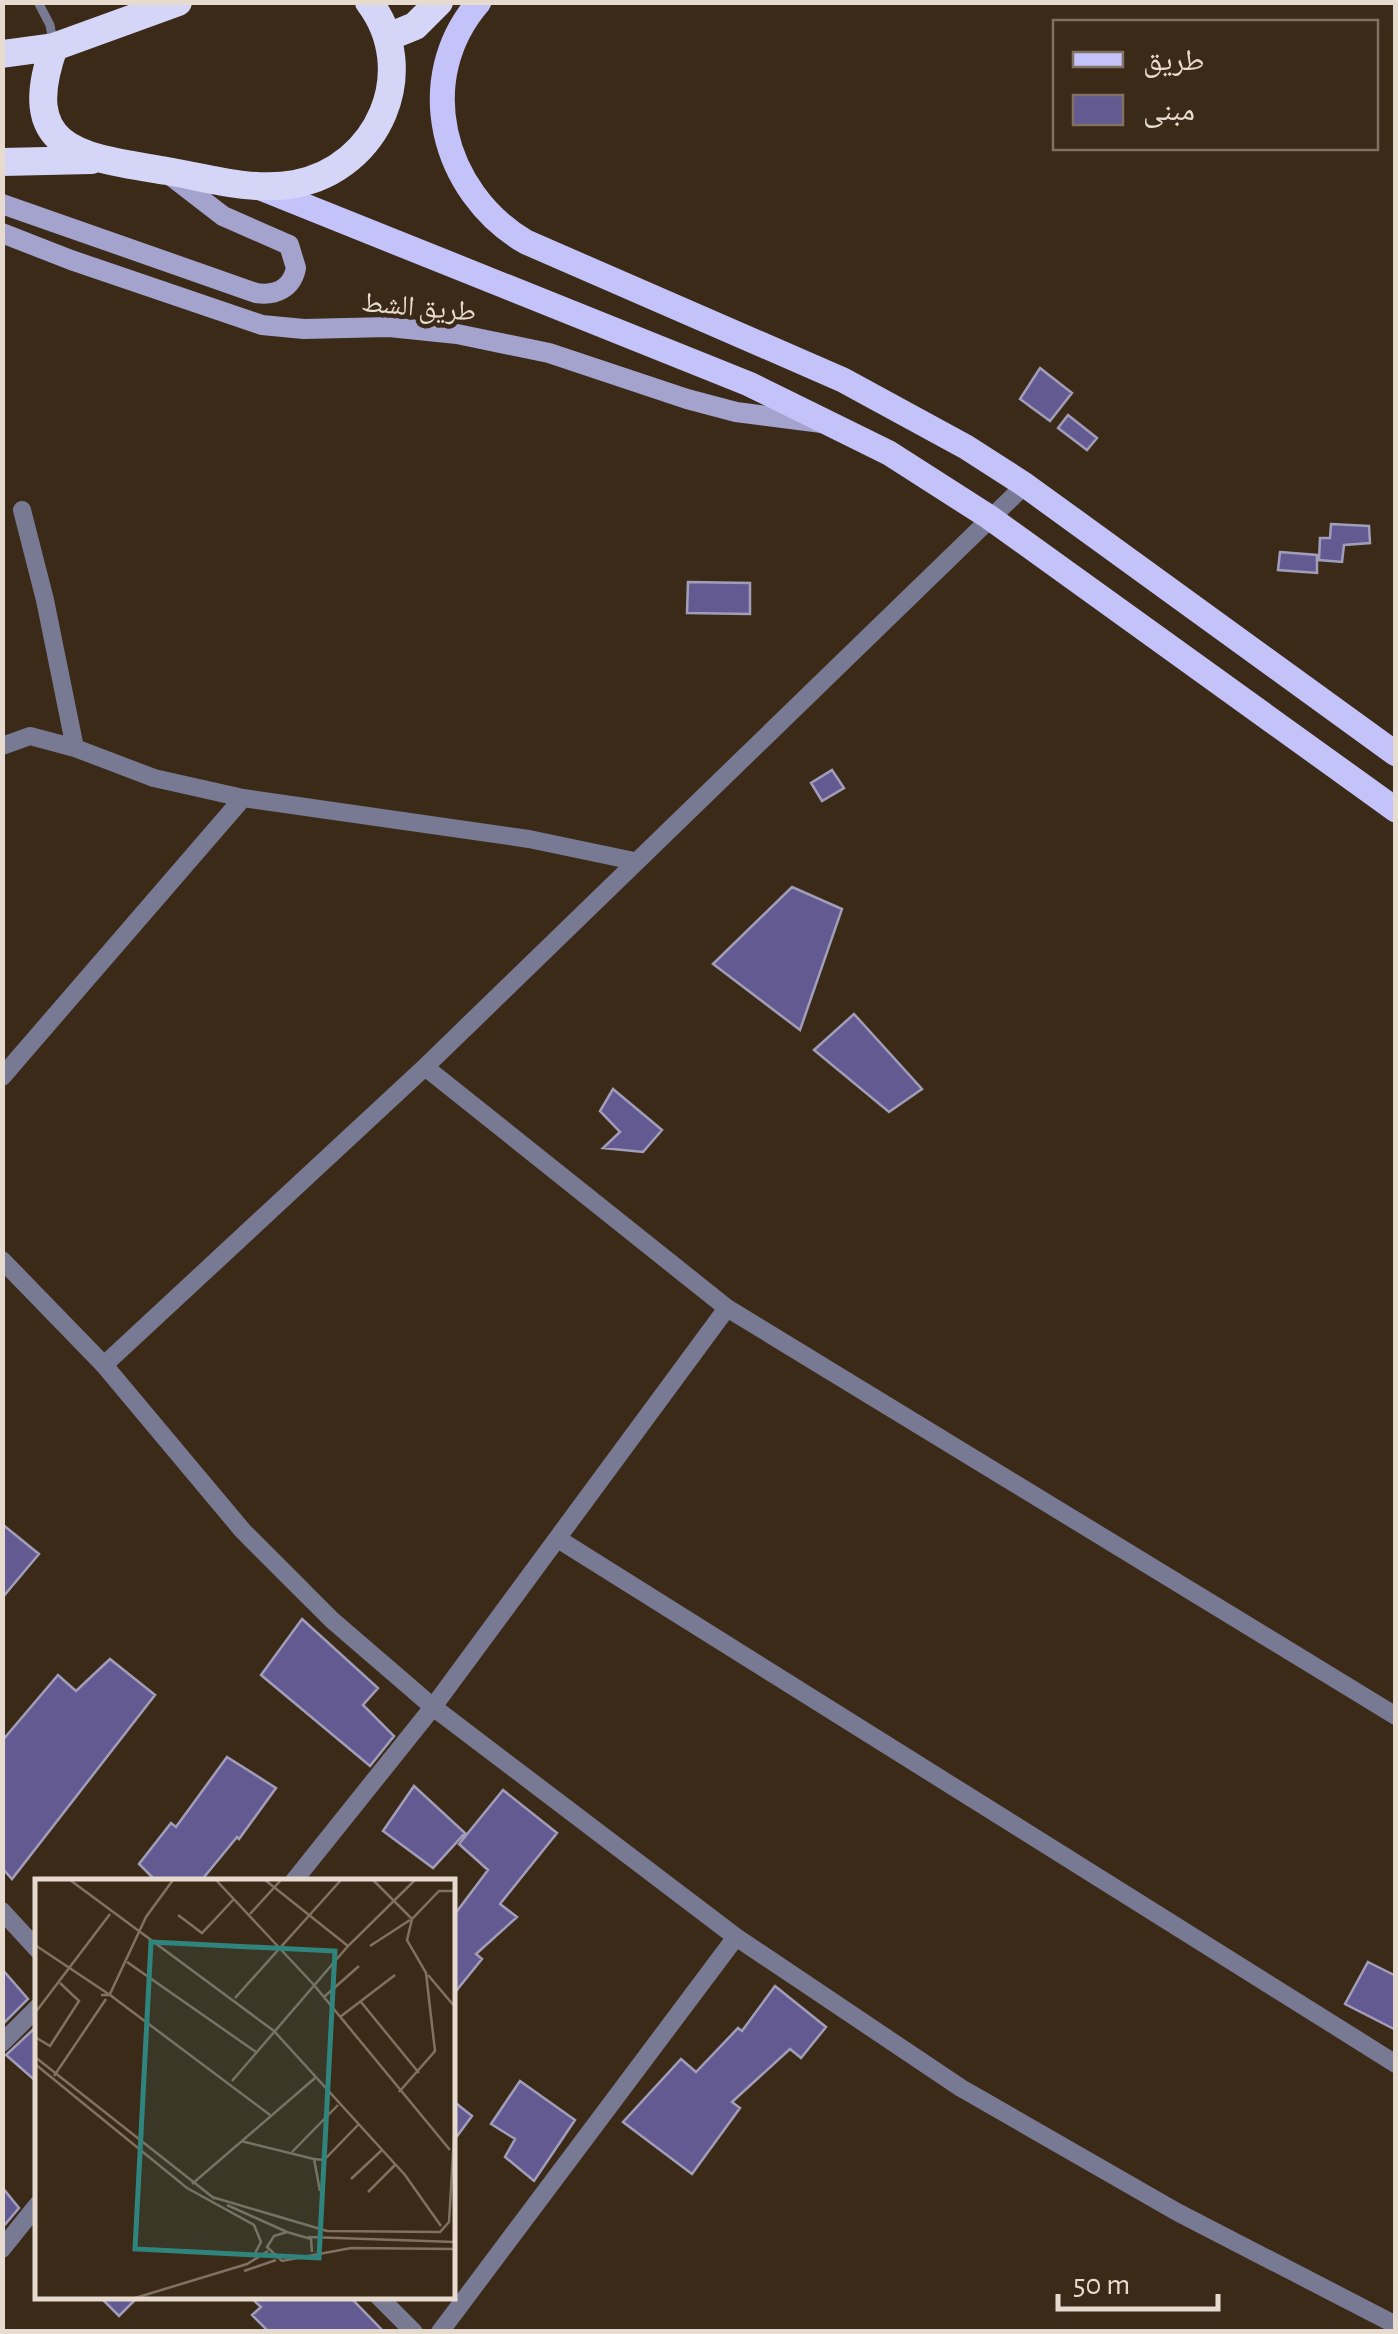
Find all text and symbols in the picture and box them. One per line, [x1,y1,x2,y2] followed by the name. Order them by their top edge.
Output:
[1053,20,1378,150] legend
[1143,46,1204,78] text: طريق
[1143,96,1195,128] text: مبنى
[360,289,477,329] street label: طريق الشط
[35,1879,455,2299] inset map
[1058,2249,1218,2311] scale bar
[1073,2270,1130,2300] text: 50 m

